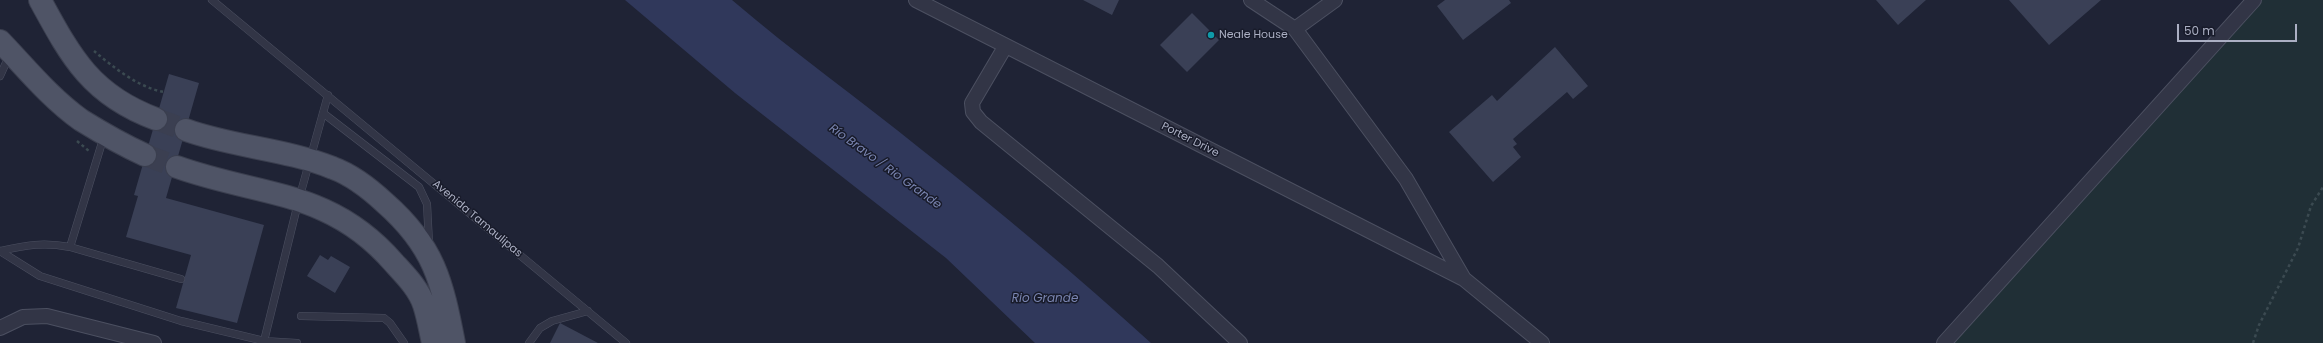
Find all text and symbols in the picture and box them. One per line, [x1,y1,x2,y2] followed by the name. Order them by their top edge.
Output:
[2179,16,2299,42] scale bar
[2184,22,2215,39] text: 50 m
[1219,28,1288,42] place label: Neale House
[1206,30,1216,40] marker: Neale House
[1159,120,1221,160] street label: Porter Drive
[826,121,944,213] water label: Río Bravo / Rio Grande
[429,178,525,260] street label: Avenida Tamaulipas
[1012,292,1078,306] water label: Rio Grande

